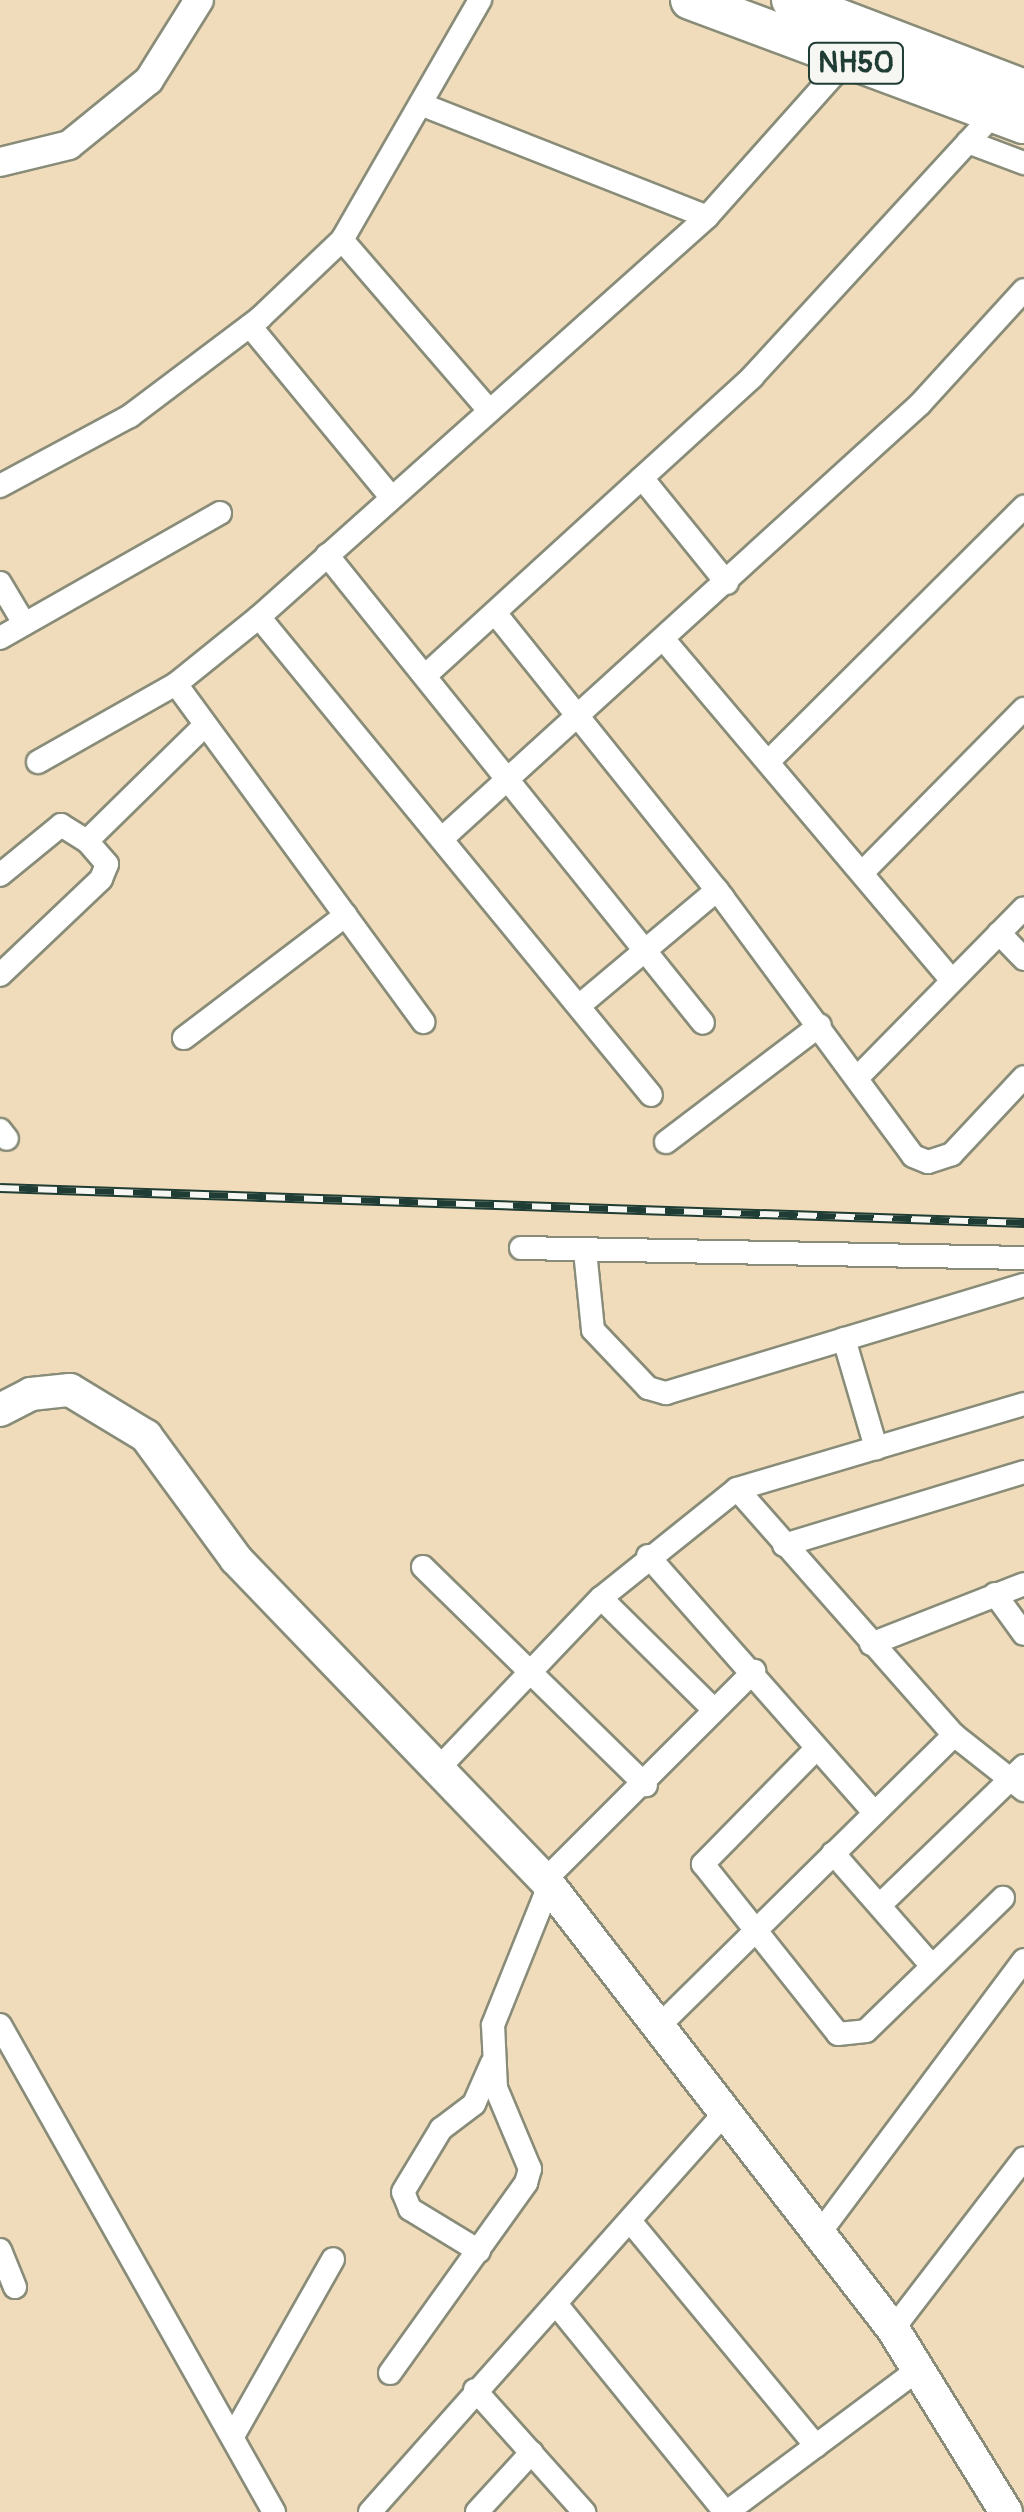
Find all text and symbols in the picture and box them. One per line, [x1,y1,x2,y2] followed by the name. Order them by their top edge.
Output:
[806,38,906,88] road number: NH50

